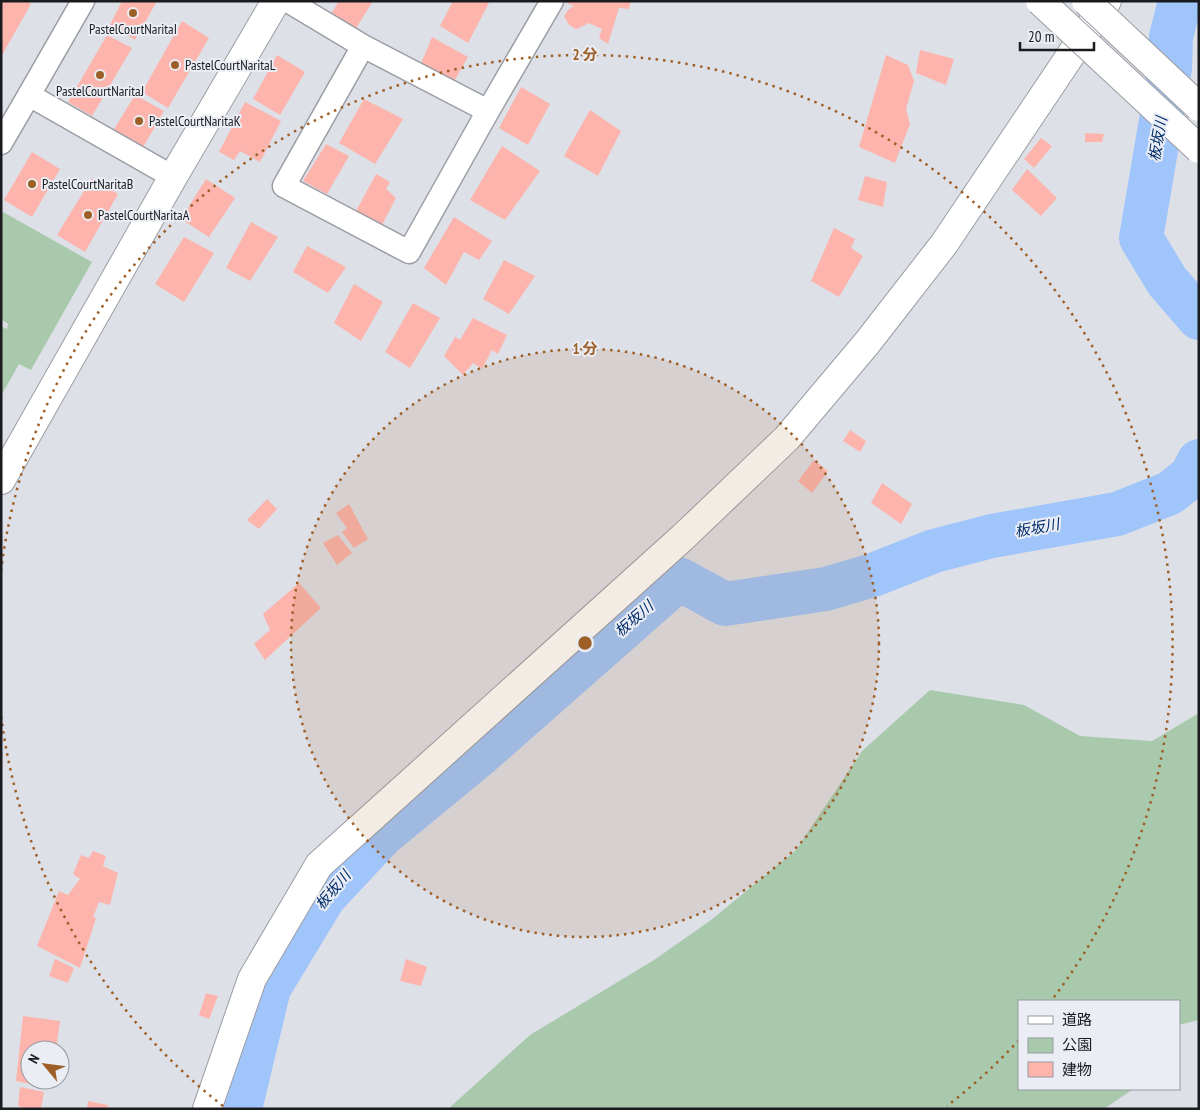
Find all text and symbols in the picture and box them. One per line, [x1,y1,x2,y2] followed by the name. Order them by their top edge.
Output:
[127,7,139,19] marker: PastelCourtNaritaI
[89,20,177,38] place label: PastelCourtNaritaI
[1020,20,1094,52] scale bar
[1028,27,1054,46] text: 20 m
[572,45,598,64] text: 2 分
[185,56,276,74] place label: PastelCourtNaritaL
[169,59,181,71] marker: PastelCourtNaritaL
[94,69,106,81] marker: PastelCourtNaritaJ
[56,82,144,100] place label: PastelCourtNaritaJ
[149,112,241,130] place label: PastelCourtNaritaK
[1144,113,1171,163] water label: 板坂川
[133,115,145,127] marker: PastelCourtNaritaK
[42,175,133,193] place label: PastelCourtNaritaB
[26,178,38,190] marker: PastelCourtNaritaB
[98,206,190,224] place label: PastelCourtNaritaA
[82,209,94,221] marker: PastelCourtNaritaA
[572,339,598,358] text: 1 分
[1013,514,1063,541] water label: 板坂川
[610,595,658,641] water label: 板坂川
[576,634,594,652] centre of rings
[311,865,356,913] water label: 板坂川
[1018,1000,1180,1090] legend
[1062,1010,1092,1029] text: 道路
[1062,1035,1092,1054] text: 公園
[20,1040,70,1090] north arrow
[24,1051,43,1066] text: N
[1062,1060,1092,1079] text: 建物

